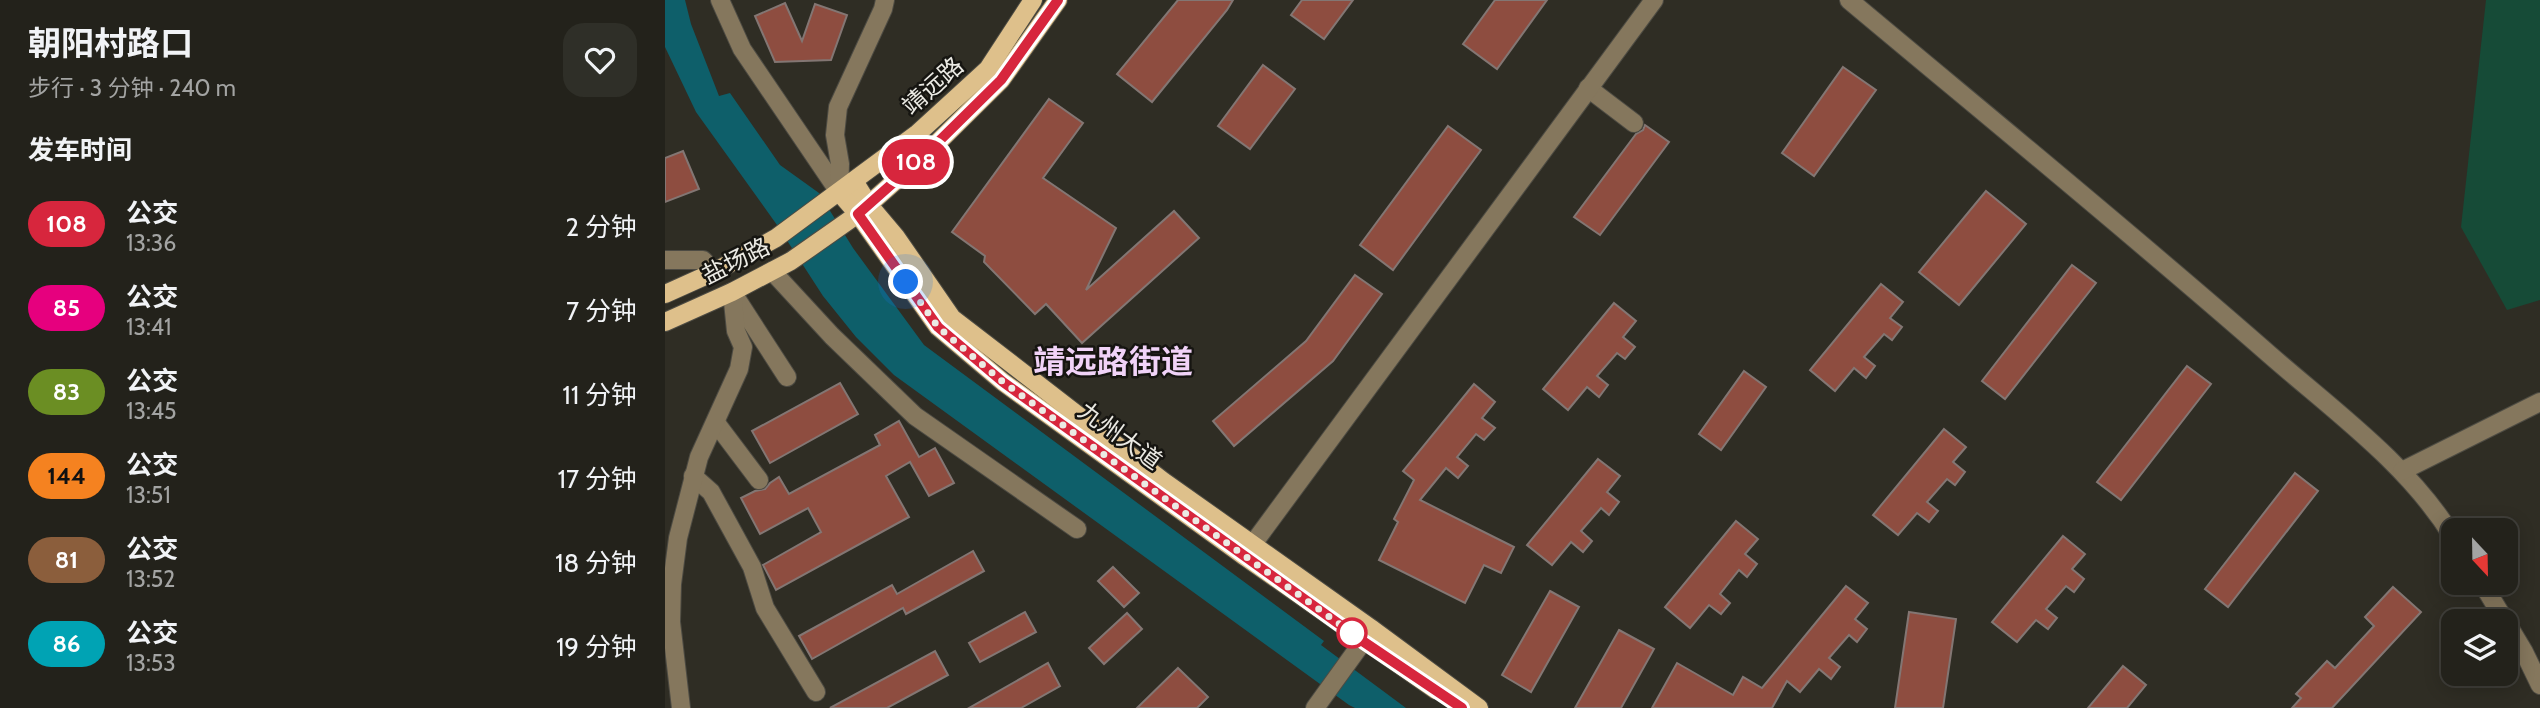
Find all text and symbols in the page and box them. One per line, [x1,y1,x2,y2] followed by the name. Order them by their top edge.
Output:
[28,23,193,63] text: 朝阳村路口
[563,23,637,97] button: heart
[896,51,969,120] street label: 靖远路
[28,74,236,102] text: 步行 · 3 分钟 · 240 m
[28,134,132,166] text: 发车时间
[876,139,956,185] line badge: 108
[896,147,936,176] text: 108
[126,197,178,229] text: 公交
[46,209,87,238] text: 108
[566,211,637,243] text: 2 分钟
[126,229,176,257] text: 13:36
[697,231,774,290] street label: 盐场路
[888,264,923,299] your location
[126,281,178,313] text: 公交
[53,293,80,322] text: 85
[566,295,637,327] text: 7 分钟
[126,313,172,341] text: 13:41
[1033,342,1193,381] district label: 靖远路街道
[126,365,178,397] text: 公交
[53,377,80,406] text: 83
[562,379,637,411] text: 11 分钟
[1073,396,1168,476] street label: 九州大道
[126,397,176,425] text: 13:45
[126,449,178,481] text: 公交
[47,461,86,490] text: 144
[558,463,637,495] text: 17 分钟
[126,481,171,509] text: 13:51
[2441,518,2518,595] north arrow
[2441,518,2518,686] map controls
[126,533,178,565] text: 公交
[55,545,78,574] text: 81
[555,547,637,579] text: 18 分钟
[126,565,175,593] text: 13:52
[2441,609,2518,686] button: layers
[126,617,178,649] text: 公交
[1337,618,1367,648] unlabelled marker
[53,629,80,658] text: 86
[556,631,637,663] text: 19 分钟
[126,649,176,677] text: 13:53

